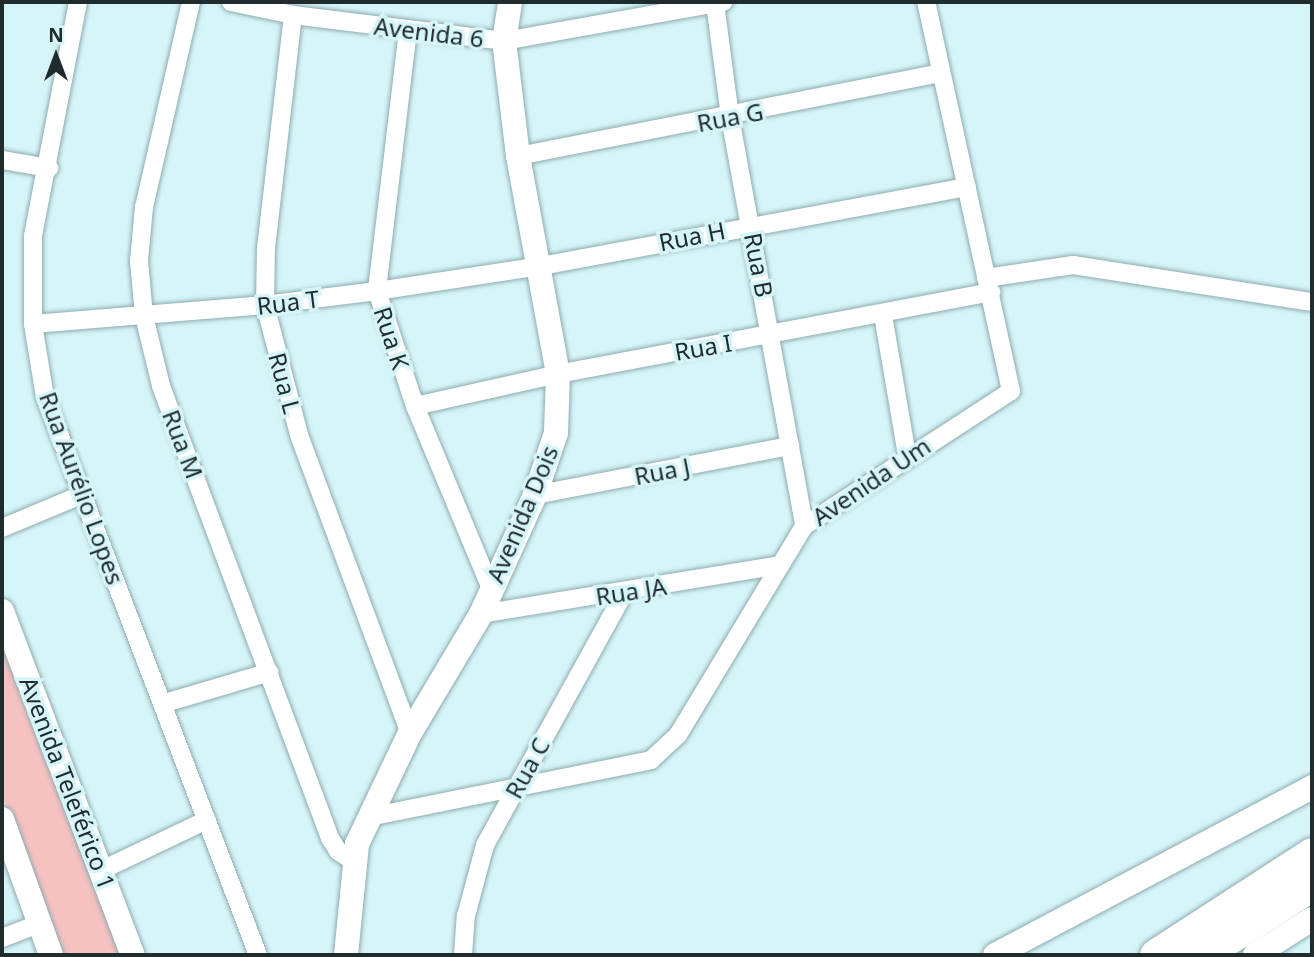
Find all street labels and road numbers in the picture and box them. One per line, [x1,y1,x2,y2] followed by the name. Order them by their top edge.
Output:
[373,11,485,53] street label: Avenida 6
[694,96,766,138] street label: Rua G
[656,215,728,257] street label: Rua H
[739,230,779,300] street label: Rua B
[255,284,321,320] street label: Rua T
[368,303,416,373] street label: Rua K
[672,328,734,366] street label: Rua I
[263,349,307,417] street label: Rua L
[34,388,130,588] street label: Rua Aurélio Lopes
[157,406,209,482] street label: Rua M
[806,431,936,531] street label: Avenida Um
[480,441,564,587] street label: Avenida Dois
[632,452,692,490] street label: Rua J
[594,571,668,611] street label: Rua JA
[14,673,122,893] street label: Avenida Teleférico 1
[499,733,555,803] street label: Rua C

